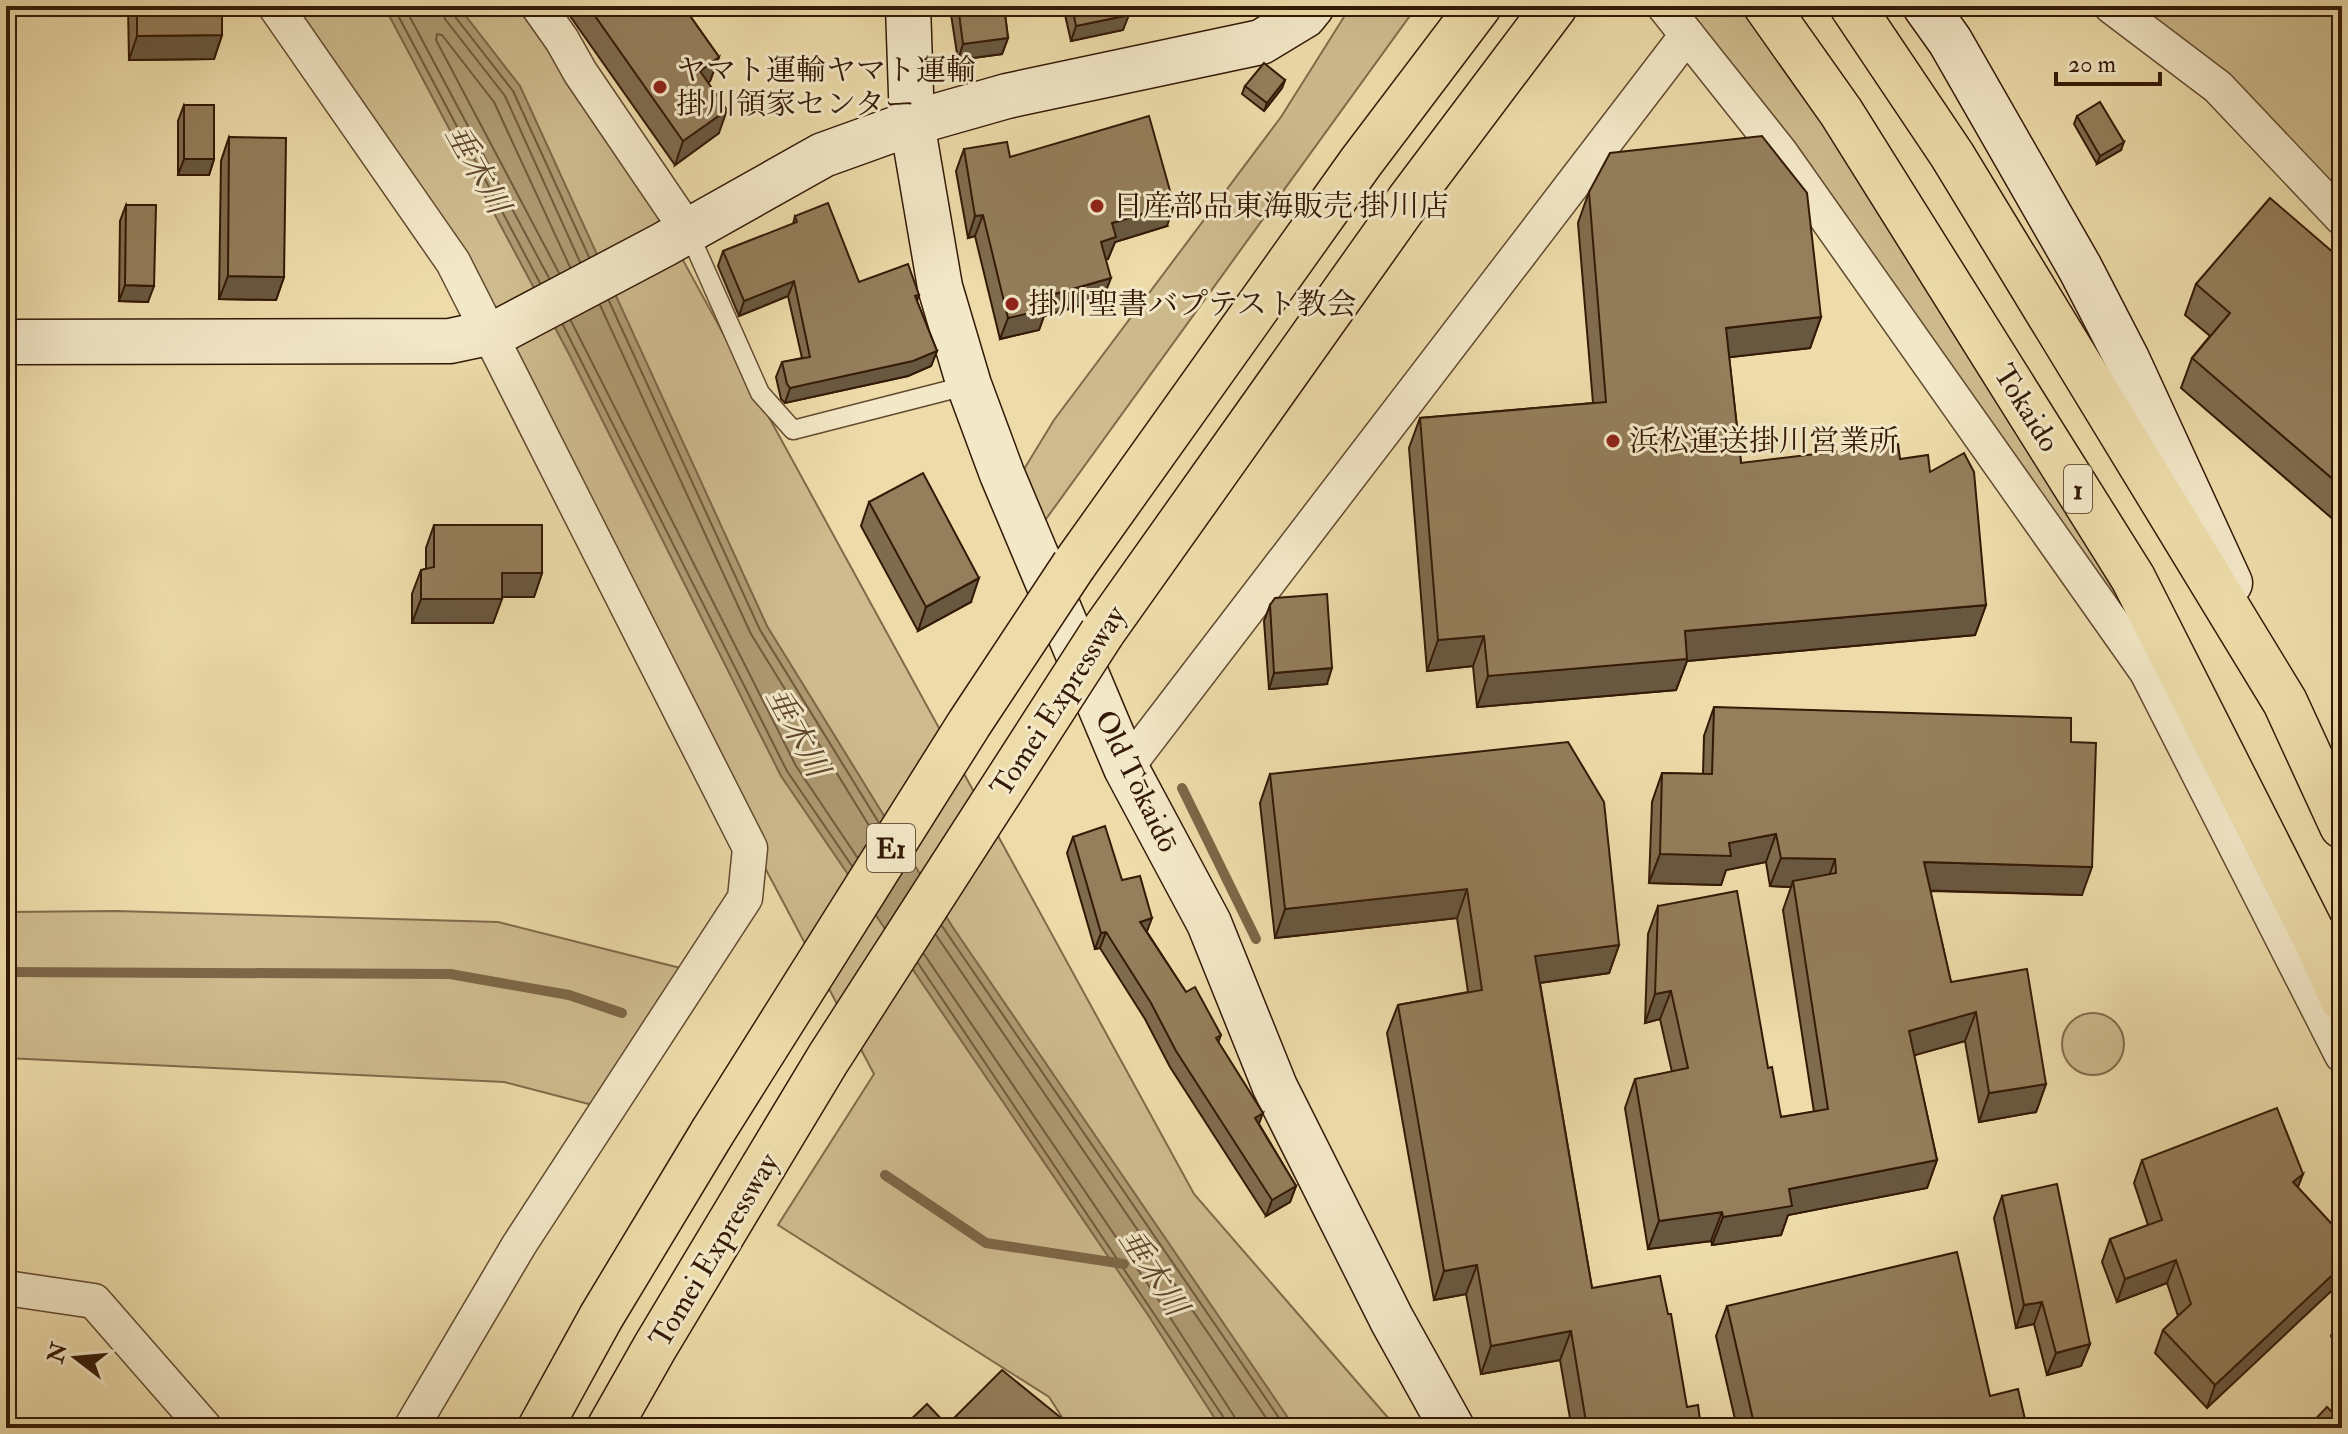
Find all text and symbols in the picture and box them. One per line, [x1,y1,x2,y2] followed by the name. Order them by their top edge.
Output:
[2056,36,2160,86] scale bar
[2068,49,2117,80] text: 20 m
[676,52,976,123] place label: ヤマト運輸ヤマト運輸 掛川領家センター
[651,78,669,96] marker: ヤマト運輸ヤマト運輸 掛川領家センター
[436,118,519,224] water label: 垂木川
[1113,188,1449,225] place label: 日産部品東海販売 掛川店
[1088,197,1106,215] marker: 日産部品東海販売 掛川店
[1028,286,1357,323] place label: 掛川聖書バプテスト教会
[1003,295,1021,313] marker: 掛川聖書バプテスト教会
[1985,358,2068,459] street label: Tokaido
[1629,423,1899,460] place label: 浜松運送掛川営業所
[1604,432,1622,450] marker: 浜松運送掛川営業所
[2064,465,2092,513] road number: 1
[983,598,1134,804] street label: Tomei Expressway
[757,681,839,787] water label: 垂木川
[1086,704,1187,858] street label: Old Tōkaidō
[867,824,915,872] road number: E1
[642,1145,788,1354] street label: Tomei Expressway
[1110,1221,1198,1326] water label: 垂木川
[36,1318,116,1398] north arrow
[41,1339,74,1367] text: N

